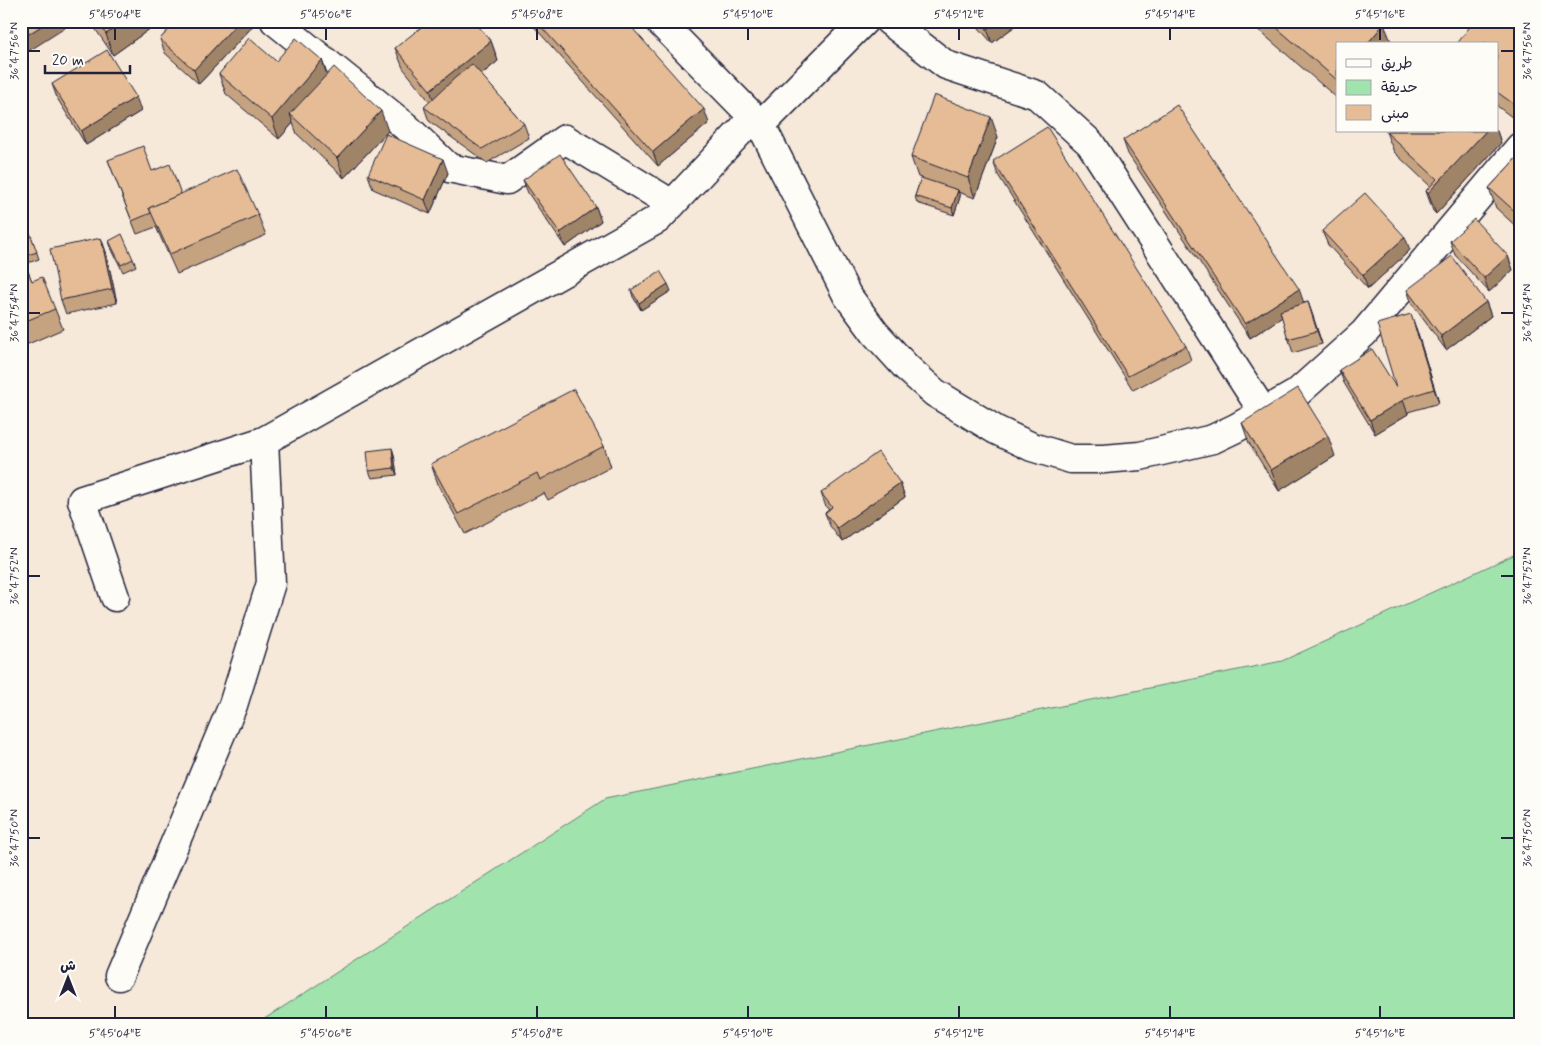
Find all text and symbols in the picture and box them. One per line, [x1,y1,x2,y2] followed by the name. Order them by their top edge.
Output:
[89,7,141,23] text: 5°45'04"E
[300,7,352,23] text: 5°45'06"E
[511,7,563,23] text: 5°45'08"E
[723,7,773,23] text: 5°45'10"E
[934,7,984,23] text: 5°45'12"E
[1144,7,1196,23] text: 5°45'14"E
[1355,7,1405,23] text: 5°45'16"E
[7,22,23,80] text: 36°47'56"N
[1520,22,1536,80] text: 36°47'56"N
[45,42,130,74] scale bar
[1336,42,1498,132] legend
[52,51,84,71] text: 20 m
[1381,54,1413,74] text: طريق
[1381,78,1418,98] text: حديقة
[1381,104,1409,124] text: مبنى
[7,284,23,342] text: 36°47'54"N
[1520,284,1536,342] text: 36°47'54"N
[7,547,23,605] text: 36°47'52"N
[1520,547,1536,605] text: 36°47'52"N
[7,809,23,867] text: 36°47'50"N
[1520,809,1536,867] text: 36°47'50"N
[42,954,92,1004] north arrow
[60,957,76,975] text: ش
[89,1026,141,1042] text: 5°45'04"E
[300,1026,352,1042] text: 5°45'06"E
[511,1026,563,1042] text: 5°45'08"E
[723,1026,773,1042] text: 5°45'10"E
[934,1026,984,1042] text: 5°45'12"E
[1144,1026,1196,1042] text: 5°45'14"E
[1355,1026,1405,1042] text: 5°45'16"E

